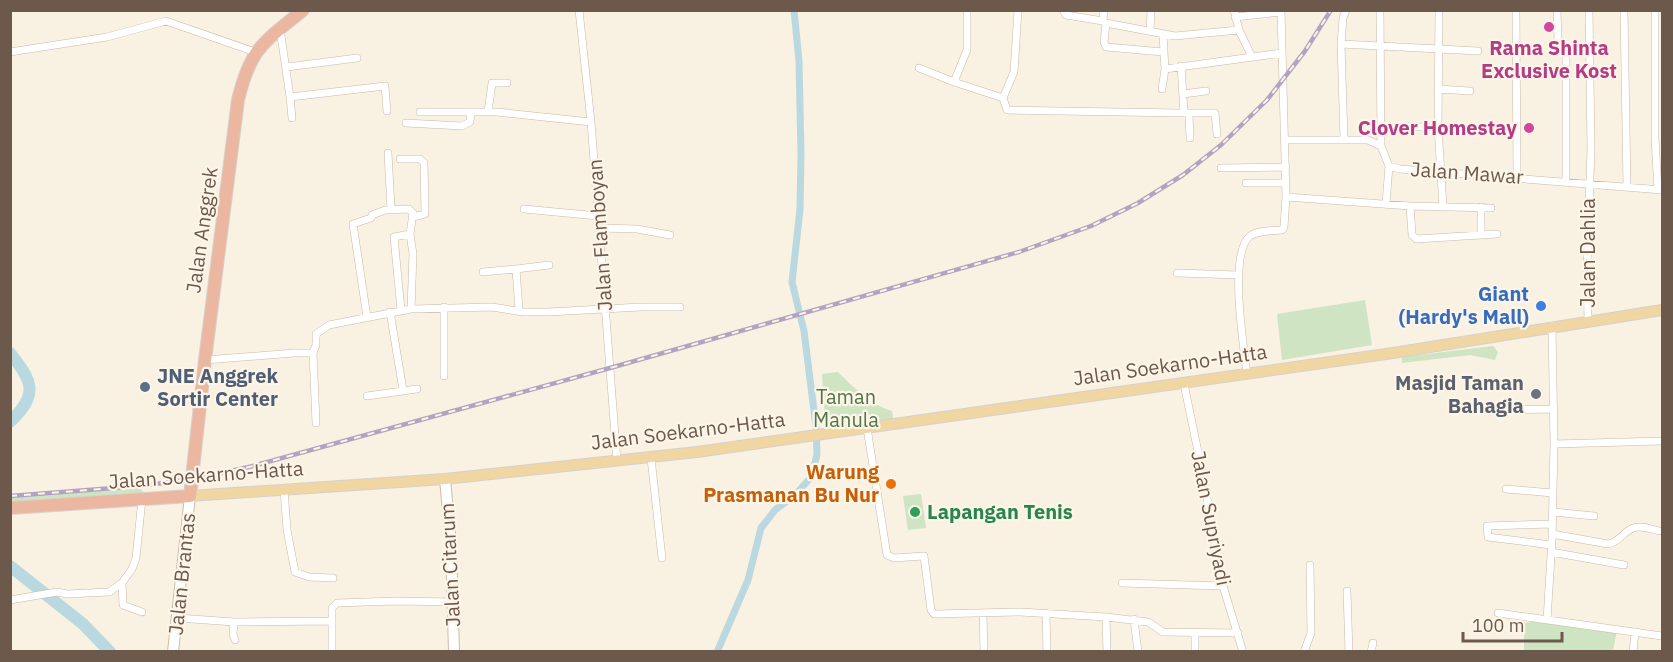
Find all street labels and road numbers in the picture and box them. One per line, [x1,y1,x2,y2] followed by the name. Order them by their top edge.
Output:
[1410,155,1524,190] street label: Jalan Mawar
[581,158,618,312] street label: Jalan Flamboyan
[179,165,224,295] street label: Jalan Anggrek
[1574,198,1601,308] street label: Jalan Dahlia
[1071,337,1269,391] street label: Jalan Soekarno-Hatta
[589,405,787,456] street label: Jalan Soekarno-Hatta
[1185,448,1238,588] street label: Jalan Supriyadi
[108,454,305,495] street label: Jalan Soekarno-Hatta
[433,502,466,628] street label: Jalan Citarum
[162,511,201,636] street label: Jalan Brantas

